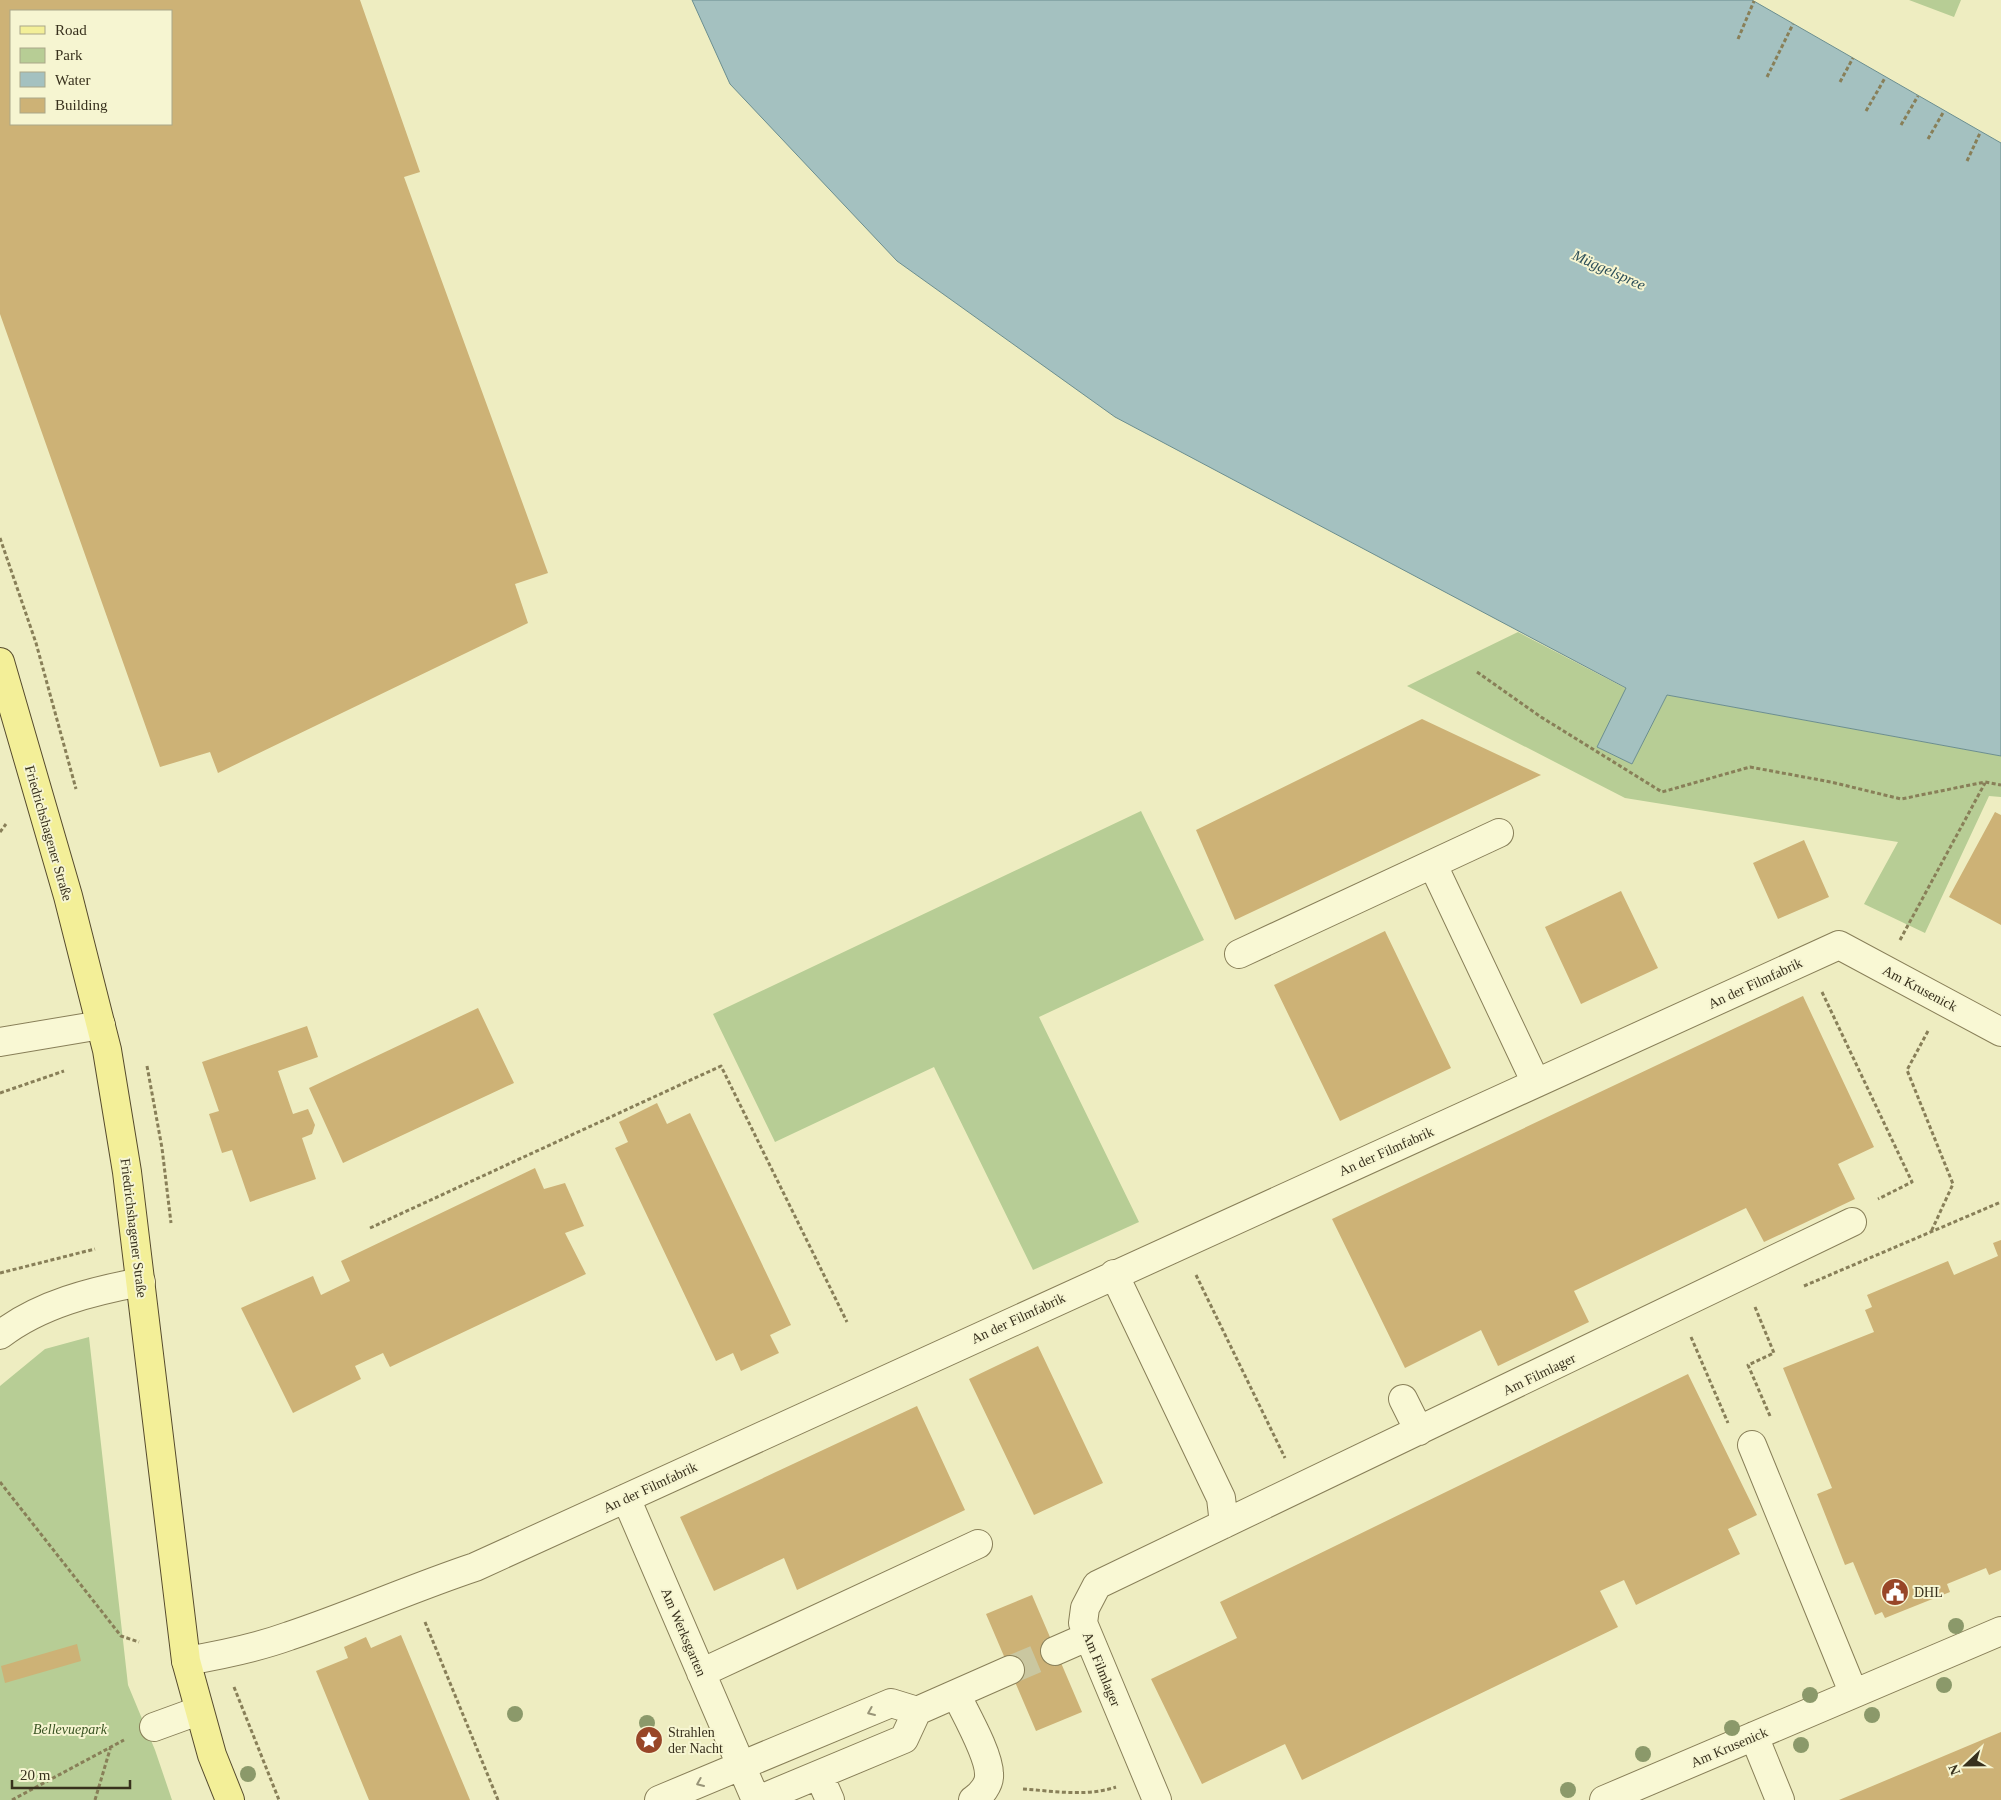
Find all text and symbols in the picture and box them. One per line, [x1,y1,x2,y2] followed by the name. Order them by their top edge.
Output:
[10,10,172,125] legend
[55,22,87,38] text: Road
[55,47,83,63] text: Park
[55,72,90,88] text: Water
[55,97,108,113] text: Building
[1569,246,1648,293] water label: Müggelspree
[22,764,75,903] street label: Friedrichshagener Straße
[1706,955,1805,1012] street label: An der Filmfabrik
[1880,963,1960,1014] street label: Am Krusenick
[1337,1124,1436,1179] street label: An der Filmfabrik
[118,1157,149,1299] street label: Friedrichshagener Straße
[969,1290,1068,1347] street label: An der Filmfabrik
[1500,1350,1578,1398] street label: Am Filmlager
[601,1459,700,1516] street label: An der Filmfabrik
[1880,1577,1910,1607] public building icon: DHL
[1914,1585,1943,1600] place label: DHL
[658,1586,709,1679] street label: Am Werksgarten
[1080,1630,1123,1709] street label: Am Filmlager
[867,1705,876,1716] one-way arrow
[33,1722,108,1737] park label: Bellevuepark
[634,1725,664,1755] place icon: Strahlen der Nacht
[668,1725,723,1756] place label: Strahlen der Nacht
[1689,1725,1770,1770] street label: Am Krusenick
[1941,1740,1991,1790] north arrow
[12,1758,130,1790] scale bar
[1946,1762,1963,1777] text: N
[20,1767,51,1783] text: 20 m
[696,1777,705,1787] one-way arrow

